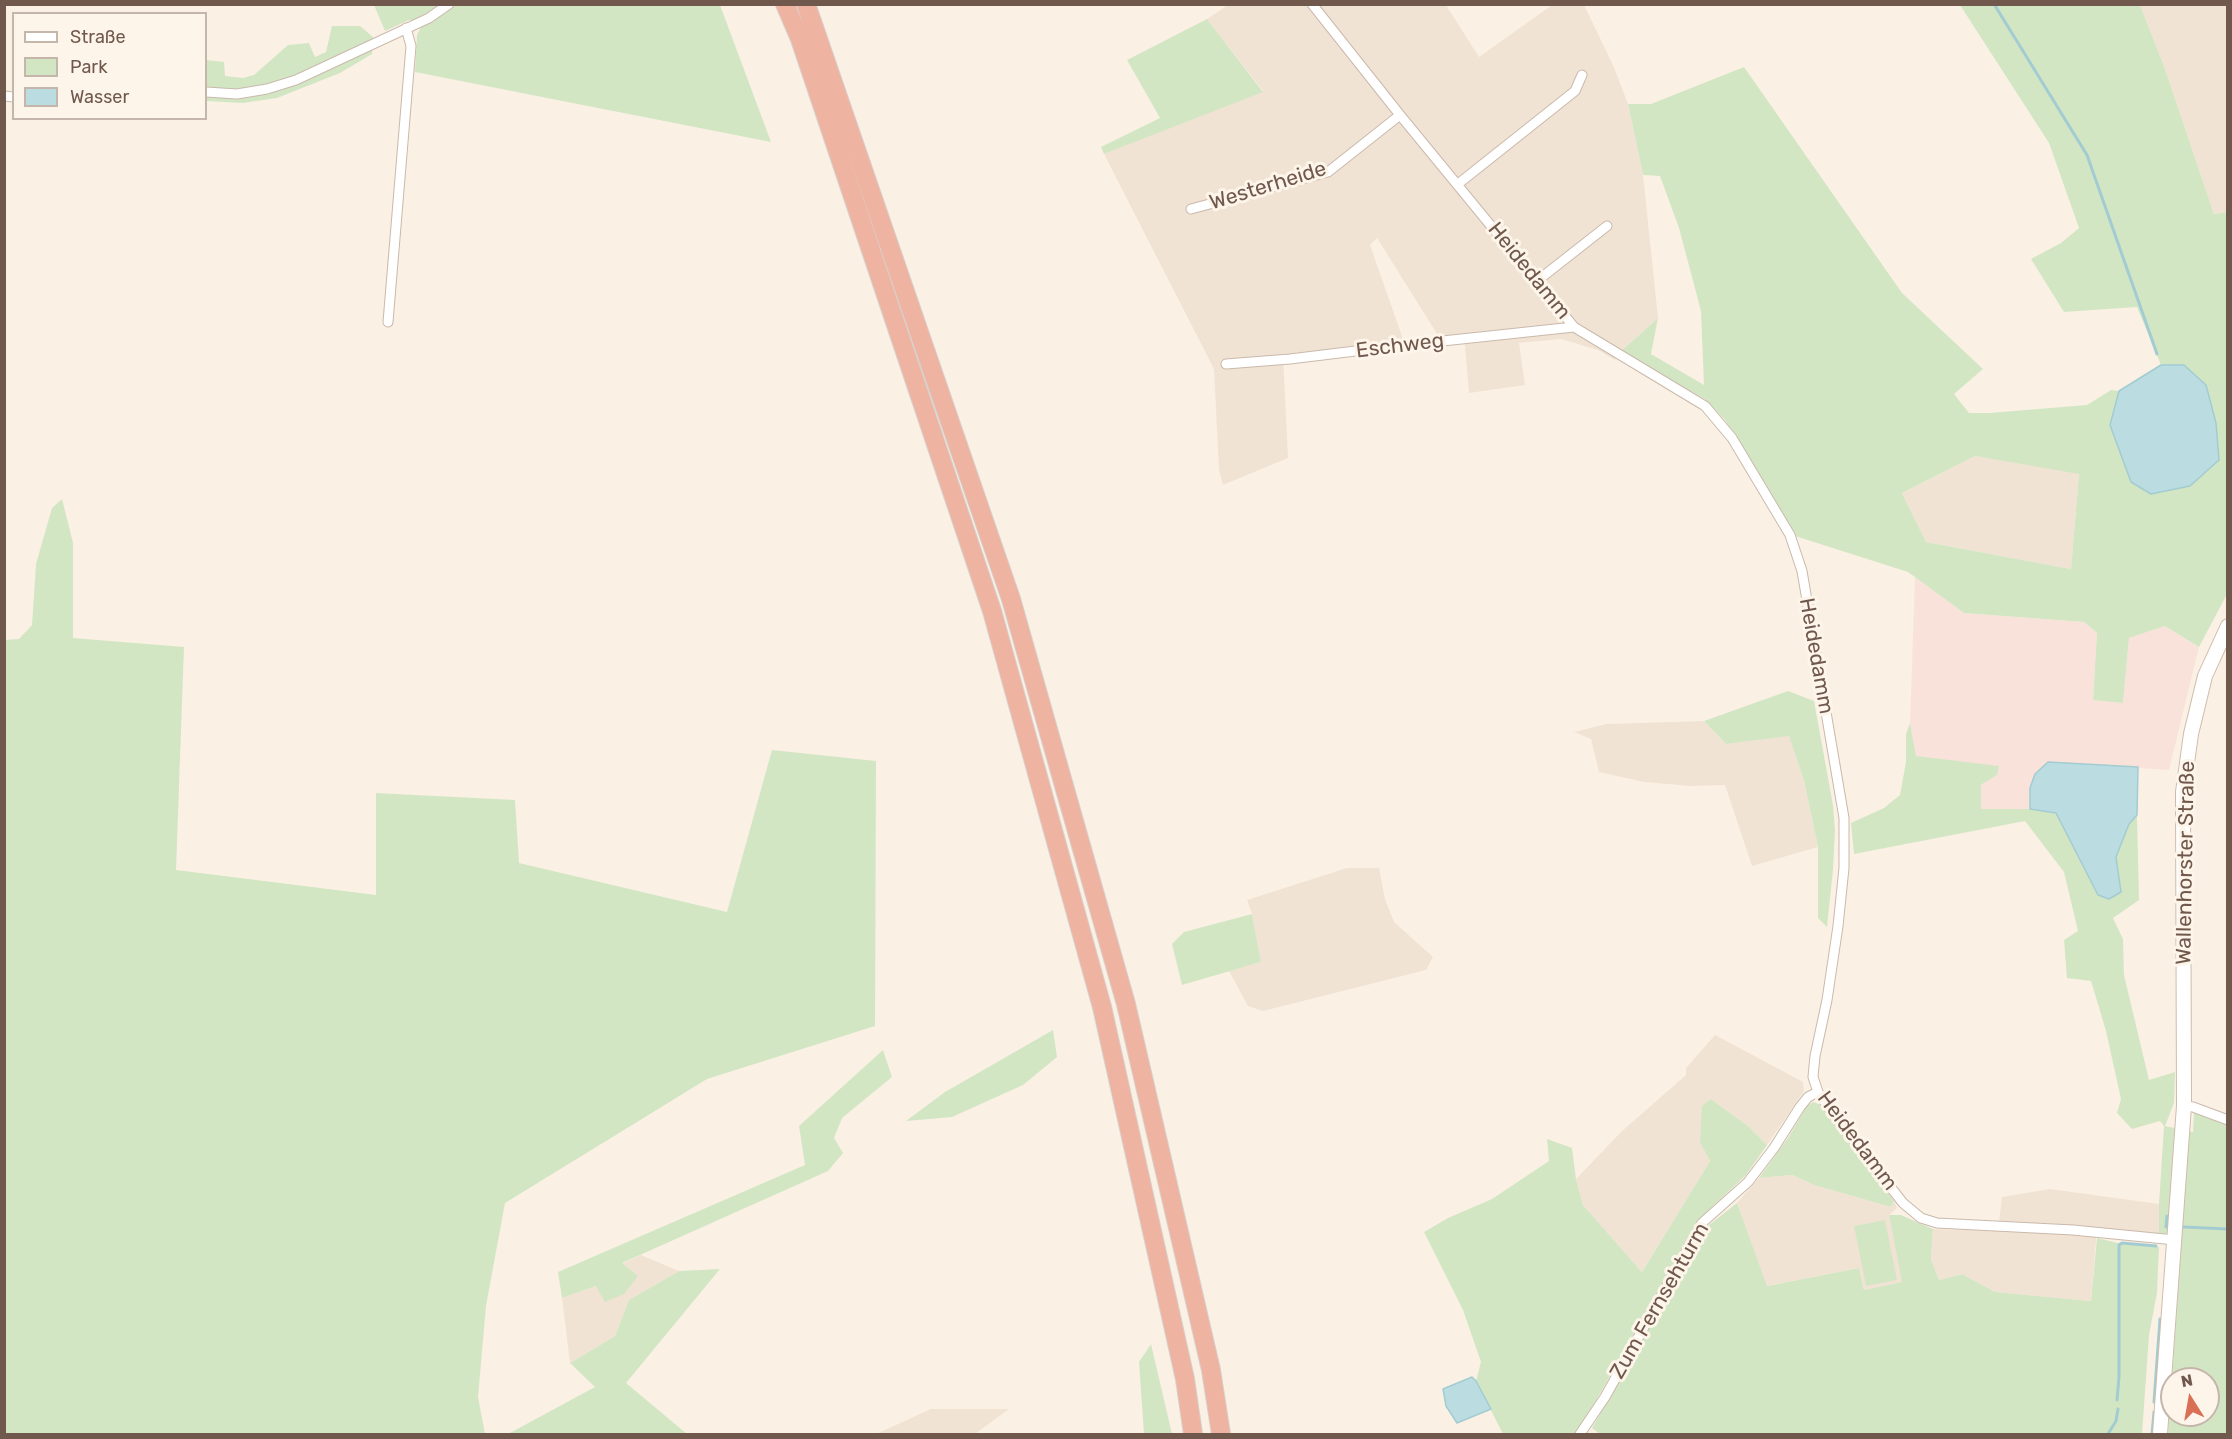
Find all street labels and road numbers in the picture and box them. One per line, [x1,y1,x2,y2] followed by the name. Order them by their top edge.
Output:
[1207,156,1329,216] street label: Westerheide
[1482,217,1576,325] street label: Heidedamm
[1355,328,1445,364] street label: Eschweg
[1793,596,1839,716] street label: Heidedamm
[2172,761,2200,965] street label: Wallenhorster Straße
[1812,1086,1902,1196] street label: Heidedamm
[1605,1219,1715,1383] street label: Zum Fernsehturm

